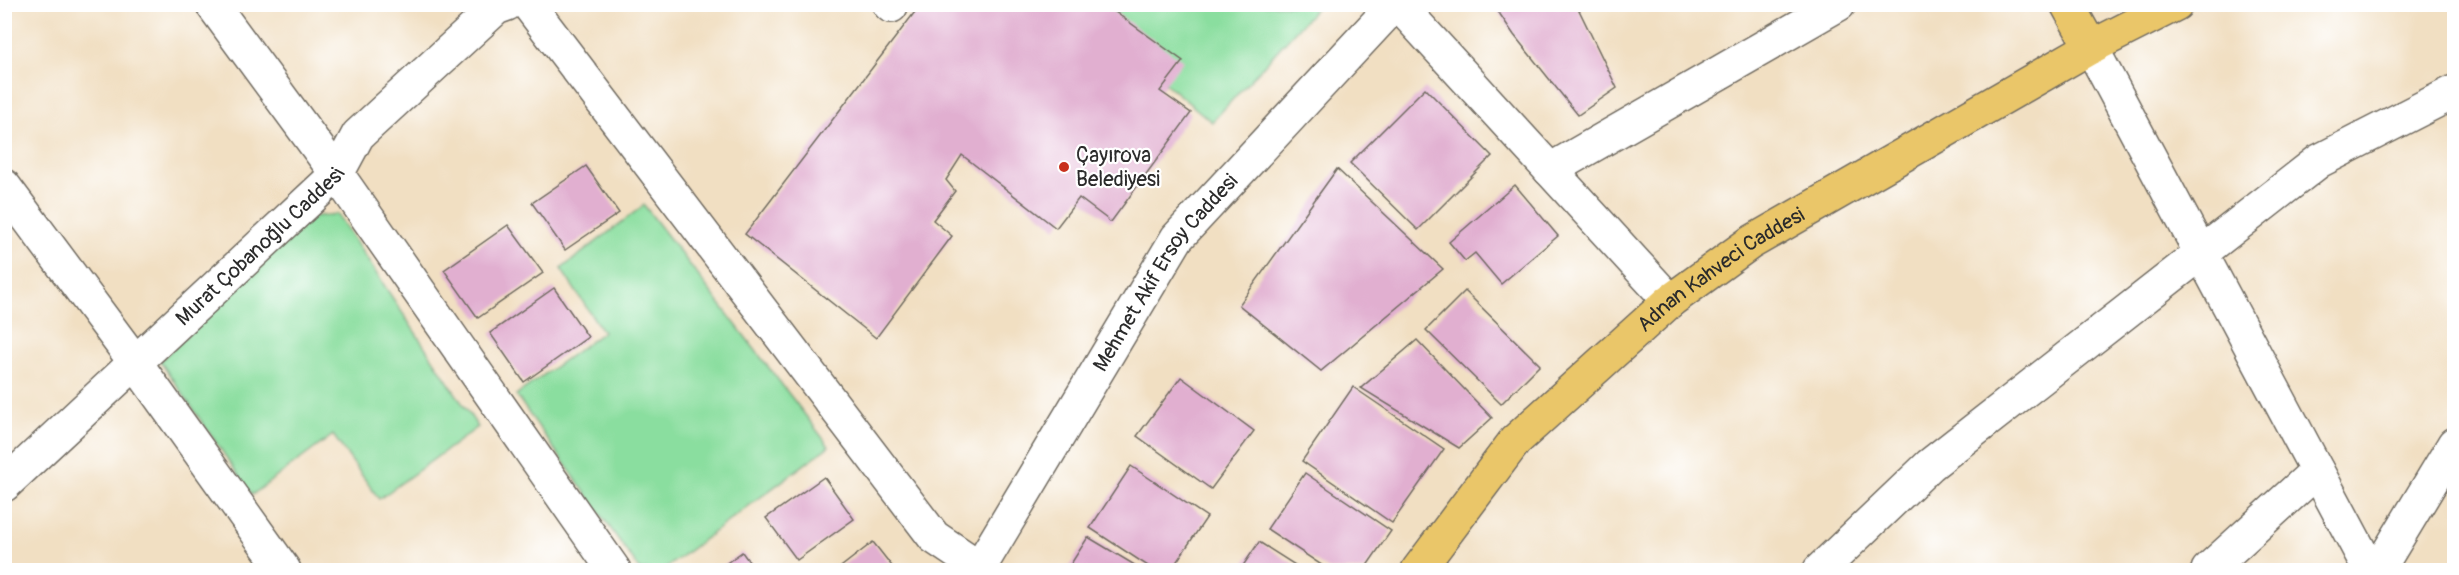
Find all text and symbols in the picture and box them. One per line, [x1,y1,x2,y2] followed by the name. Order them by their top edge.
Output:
[1076,142,1160,193] place label: Çayırova Belediyesi
[1057,160,1071,174] marker: Çayırova Belediyesi
[170,163,351,331] street label: Murat Çobanoğlu Caddesi
[1087,168,1244,376] street label: Mehmet Akif Ersoy Caddesi
[1631,201,1810,338] street label: Adnan Kahveci Caddesi

